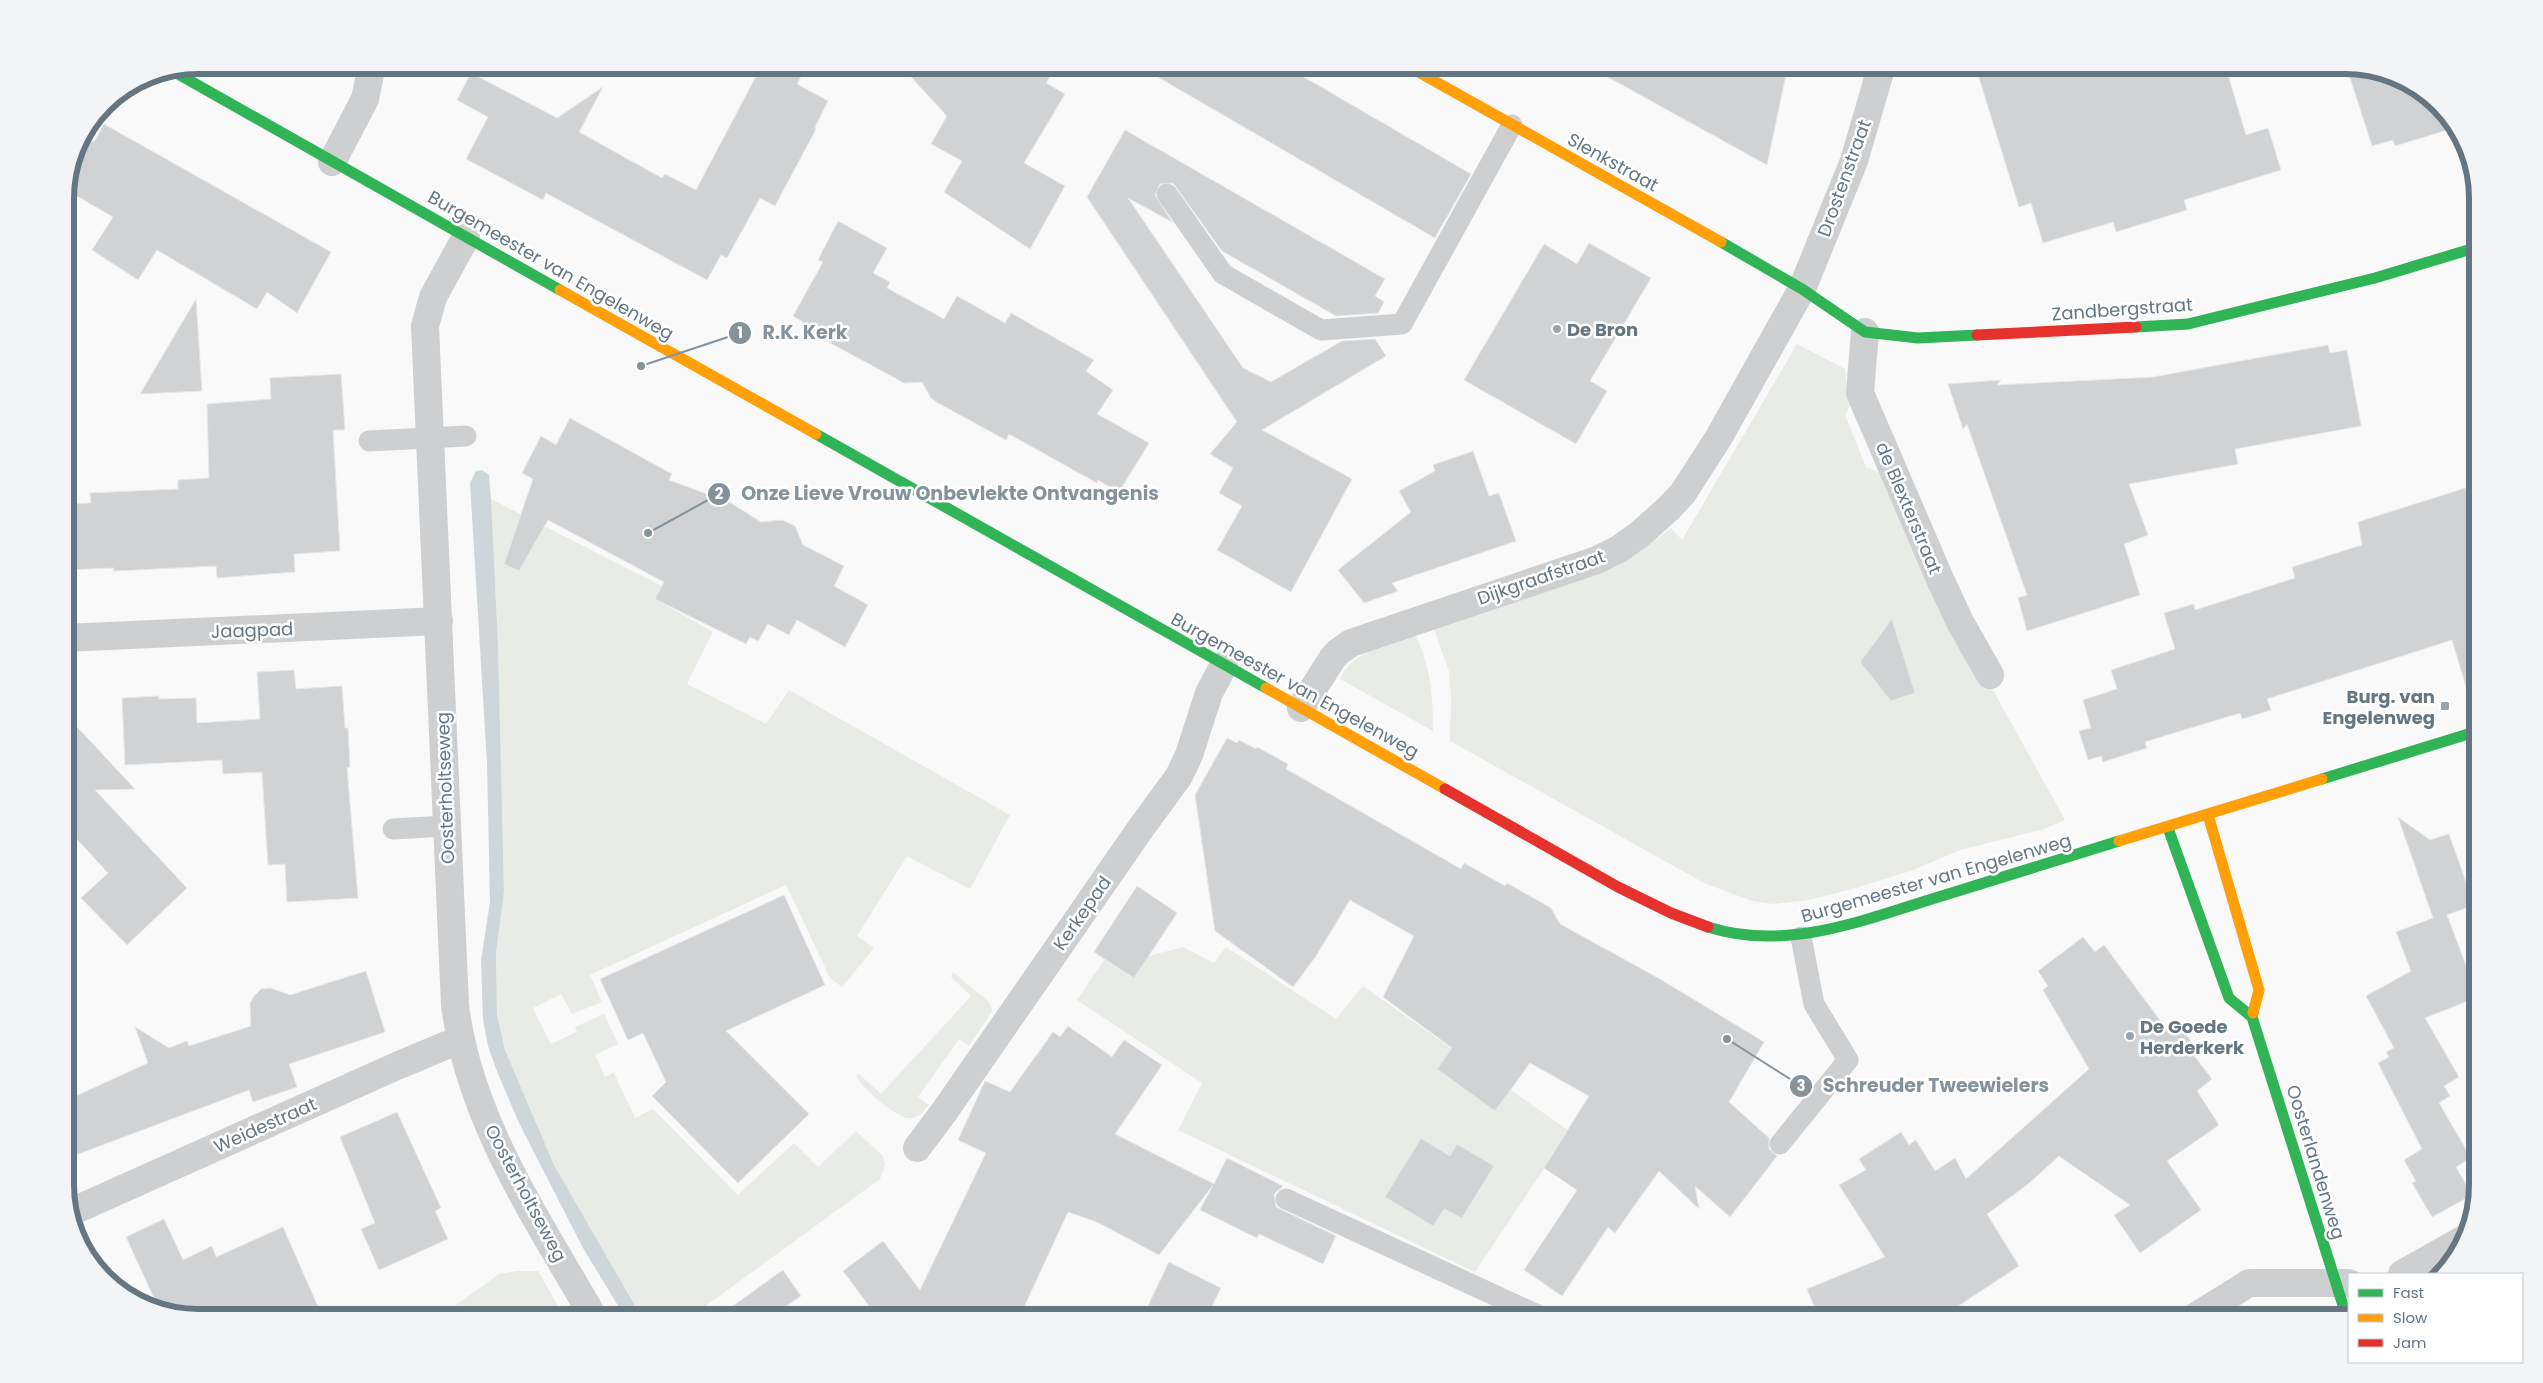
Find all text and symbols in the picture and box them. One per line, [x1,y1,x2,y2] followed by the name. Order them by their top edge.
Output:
[1811,116,1877,240] street label: Drostenstraat
[1563,127,1663,197] street label: Slenkstraat
[424,184,678,346] street label: Burgemeester van Engelenweg
[2051,292,2193,326] street label: Zandbergstraat
[728,316,858,350] callout: R.K. Kerk
[1567,317,1638,342] place label: De Bron
[762,319,848,346] text: R.K. Kerk
[737,322,743,343] text: 1
[1551,323,1563,335] marker: De Bron
[1870,438,1948,578] street label: de Blexterstraat
[706,477,1169,511] callout: Onze Lieve Vrouw Onbevlekte Ontvangenis
[741,480,1159,507] text: Onze Lieve Vrouw Onbevlekte Ontvangenis
[715,483,724,504] text: 2
[1474,543,1608,611] street label: Dijkgraafstraat
[1167,606,1423,764] street label: Burgemeester van Engelenweg
[210,616,294,644] street label: Jaagpad
[2322,684,2435,730] place label: Burg. van Engelenweg
[2439,700,2451,712] marker: Burg. van Engelenweg
[430,712,460,864] street label: Oosterholtseweg
[1798,827,2074,929] street label: Burgemeester van Engelenweg
[1047,871,1117,955] street label: Kerkepad
[2140,1014,2245,1060] place label: De Goede Herderkerk
[2124,1030,2136,1042] marker: De Goede Herderkerk
[1788,1069,2059,1103] callout: Schreuder Tweewielers
[1823,1072,2049,1099] text: Schreuder Tweewielers
[1796,1075,1806,1096] text: 3
[2281,1082,2351,1242] street label: Oosterlandenweg
[210,1091,320,1159] street label: Weidestraat
[479,1120,573,1266] street label: Oosterholtseweg
[2348,1273,2523,1363] legend
[2393,1282,2424,1303] text: Fast
[2393,1307,2428,1328] text: Slow
[2393,1332,2427,1353] text: Jam

